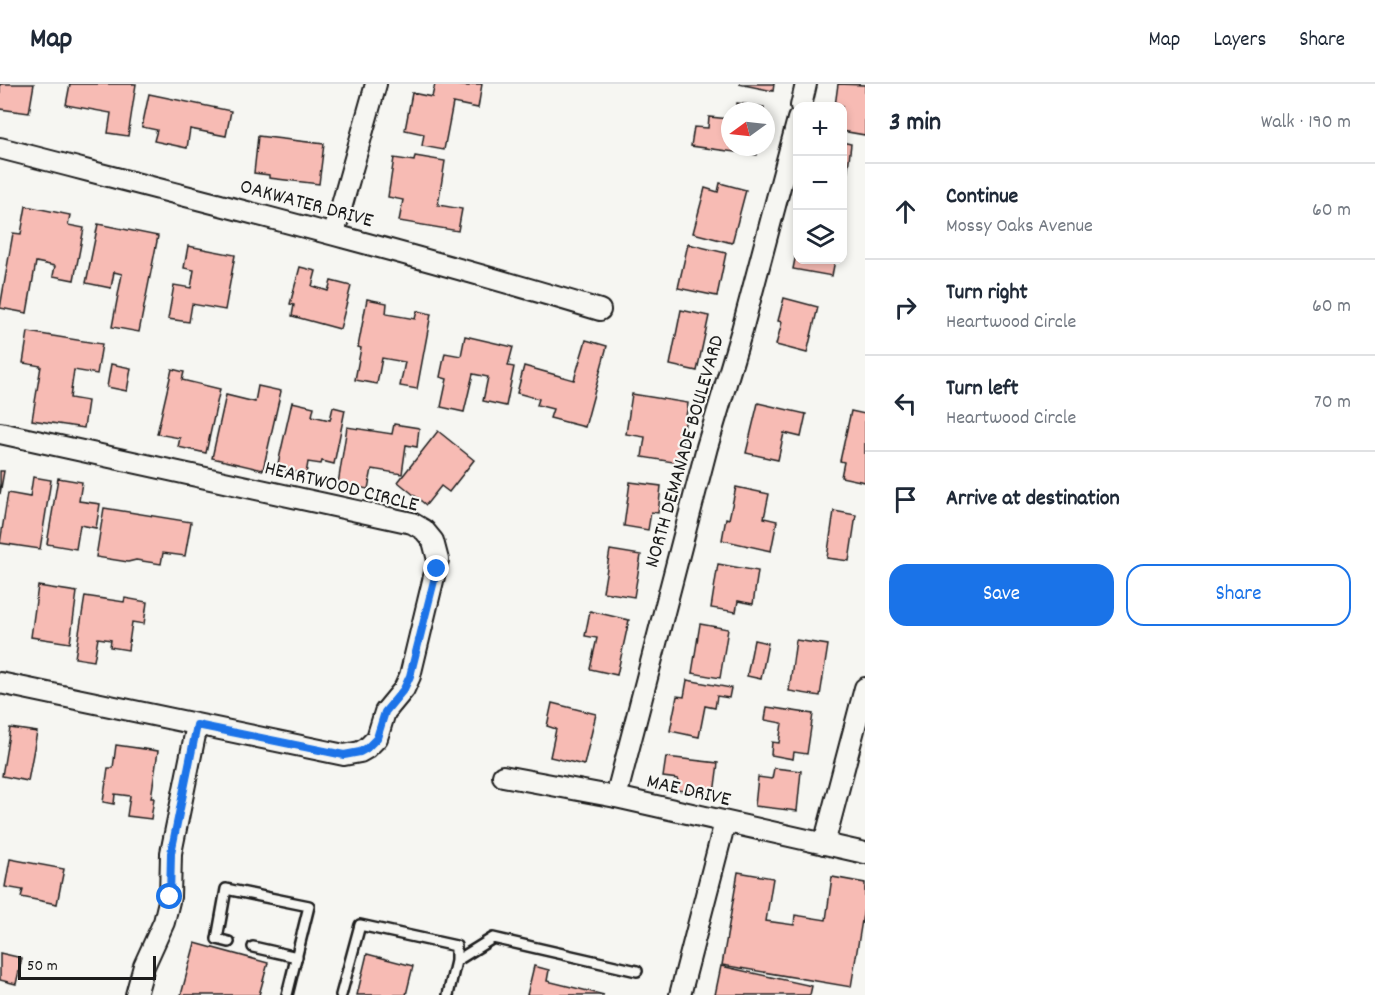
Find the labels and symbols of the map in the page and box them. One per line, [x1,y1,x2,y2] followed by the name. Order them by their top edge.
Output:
[721,102,775,156] north arrow
[236,173,377,237] street label: OAKWATER DRIVE
[638,332,734,572] street label: NORTH DEMANADE BOULEVARD
[261,454,422,522] street label: HEARTWOOD CIRCLE
[423,555,449,581] route end
[643,768,734,816] street label: MAE DRIVE
[156,883,182,909] route start
[18,953,156,980] scale bar

